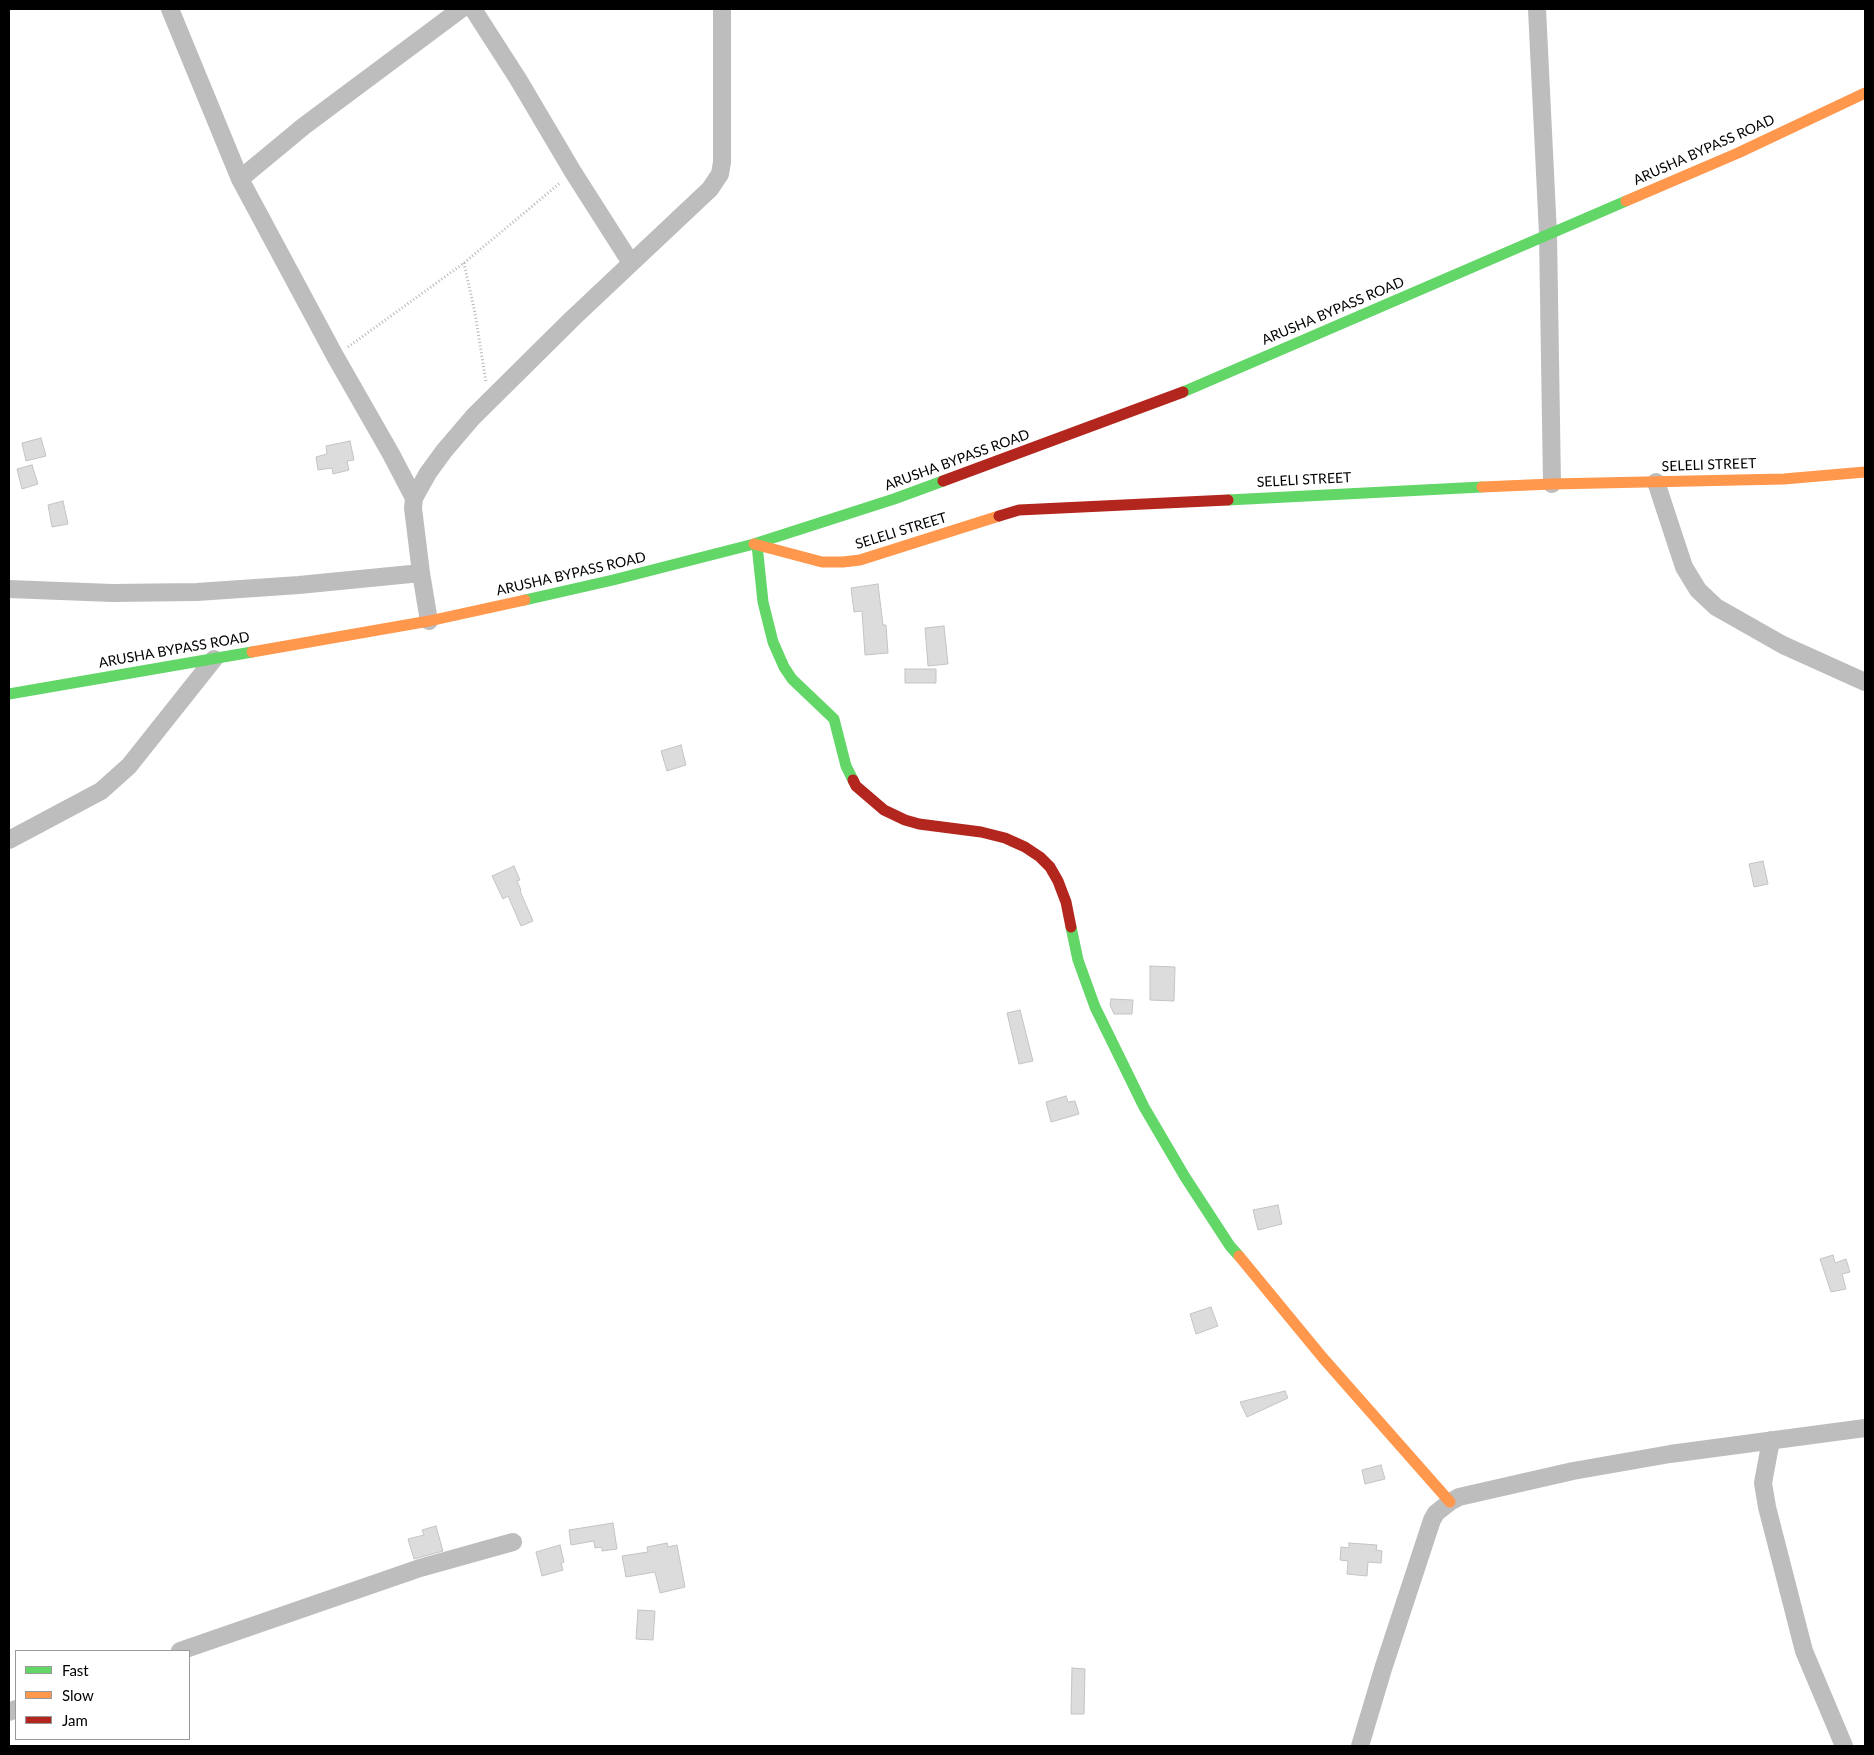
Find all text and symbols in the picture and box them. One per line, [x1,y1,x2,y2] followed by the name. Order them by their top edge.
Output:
[1631,111,1777,189] street label: ARUSHA BYPASS ROAD
[1259,273,1407,349] street label: ARUSHA BYPASS ROAD
[882,426,1032,494] street label: ARUSHA BYPASS ROAD
[1661,455,1757,475] street label: SELELI STREET
[1256,469,1352,491] street label: SELELI STREET
[853,509,949,553] street label: SELELI STREET
[495,549,647,599] street label: ARUSHA BYPASS ROAD
[97,628,251,672] street label: ARUSHA BYPASS ROAD
[15,1650,190,1740] legend
[62,1661,89,1679] text: Fast
[62,1686,94,1704] text: Slow
[62,1711,88,1729] text: Jam

